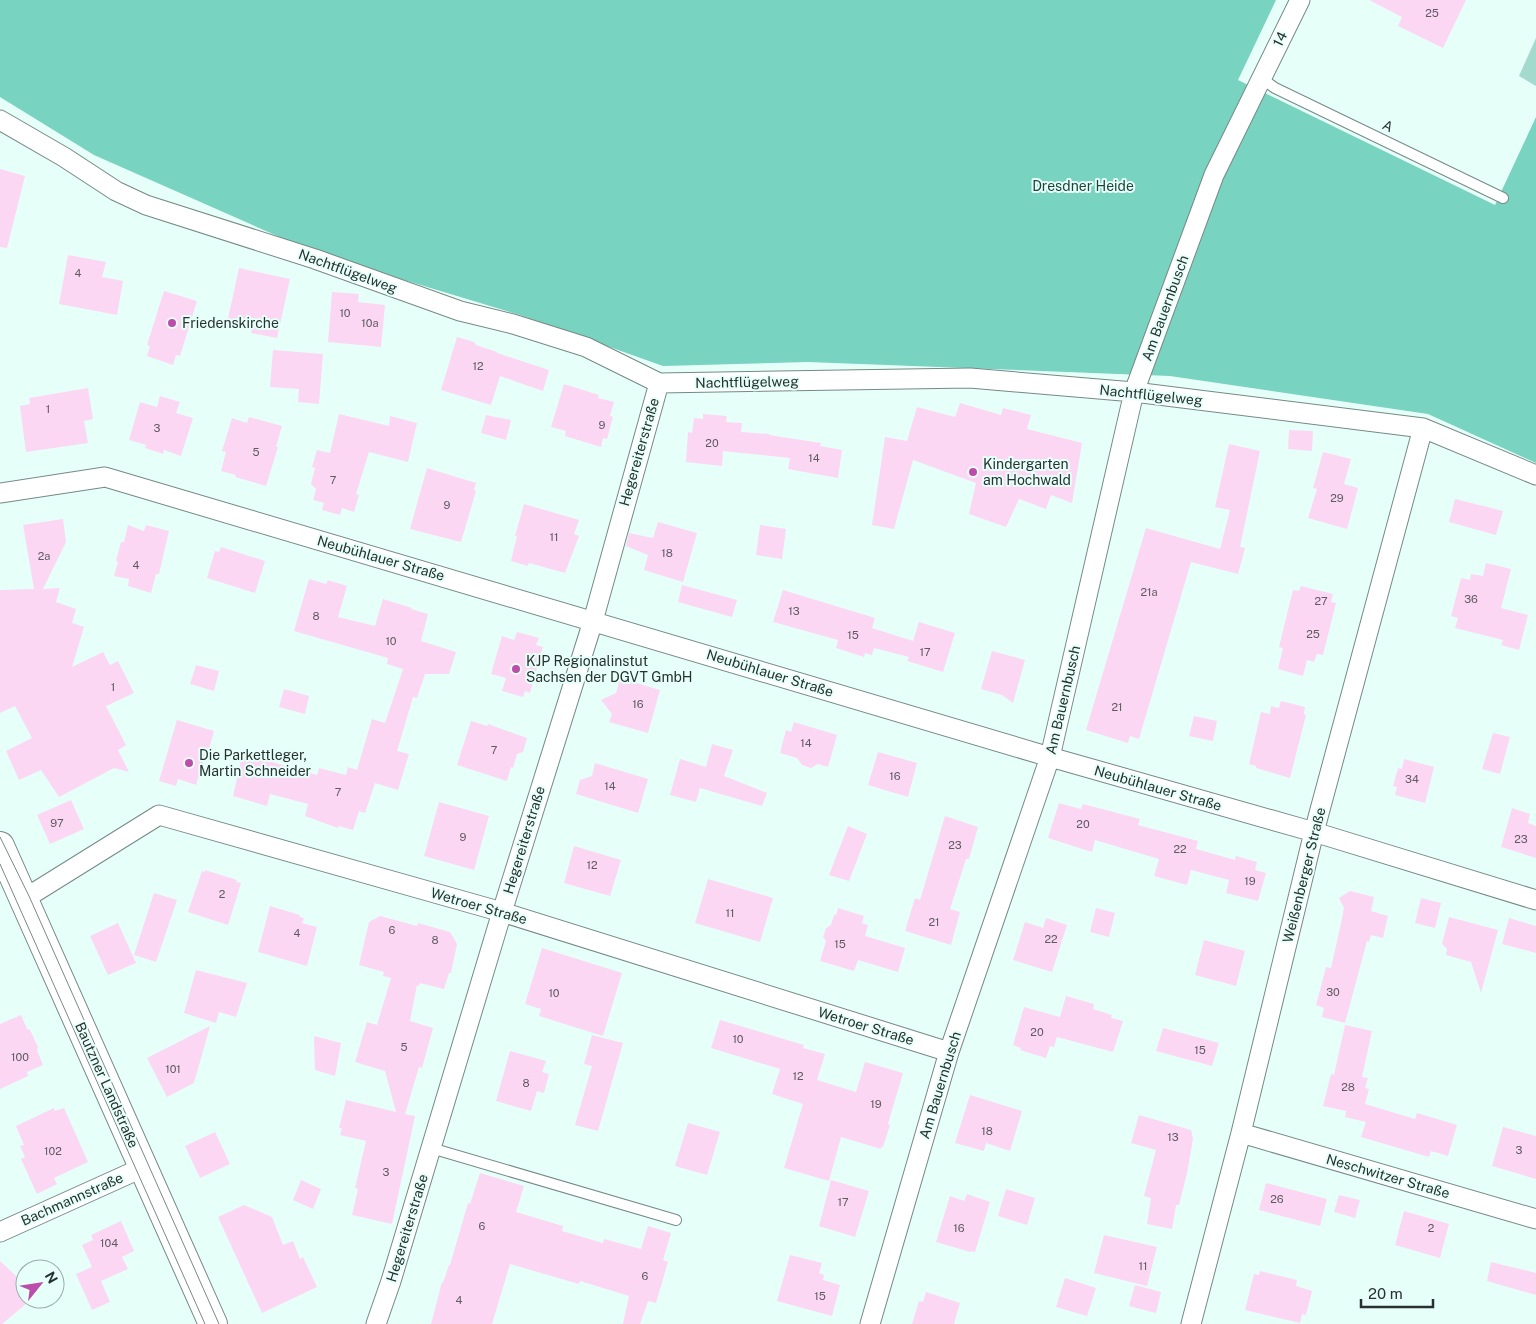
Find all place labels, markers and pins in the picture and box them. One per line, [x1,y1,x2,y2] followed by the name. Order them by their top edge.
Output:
[182,315,279,331] place label: Friedenskirche
[166,317,178,329] marker: Friedenskirche
[983,456,1071,488] place label: Kindergarten am Hochwald
[967,466,979,478] marker: Kindergarten am Hochwald
[526,653,693,685] place label: KJP Regionalinstut Sachsen der DGVT GmbH
[510,663,522,675] marker: KJP Regionalinstut Sachsen der DGVT GmbH
[199,747,311,779] place label: Die Parkettleger, Martin Schneider
[183,757,195,769] marker: Die Parkettleger, Martin Schneider

